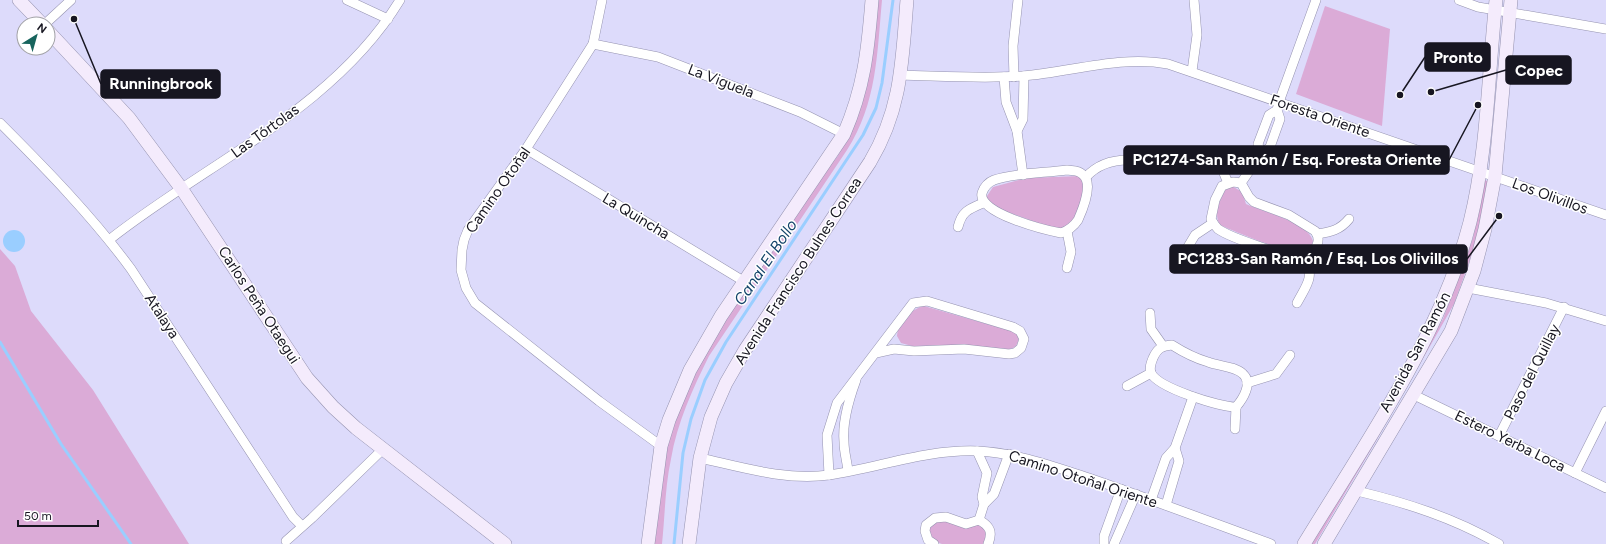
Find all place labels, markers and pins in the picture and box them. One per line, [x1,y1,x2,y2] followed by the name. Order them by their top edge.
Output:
[1425,43,1490,71] callout: Pronto
[1506,56,1571,84] callout: Copec
[101,70,220,98] callout: Runningbrook
[1124,146,1449,174] callout: PC1274-San Ramón / Esq. Foresta Oriente
[1170,245,1467,273] callout: PC1283-San Ramón / Esq. Los Olivillos

